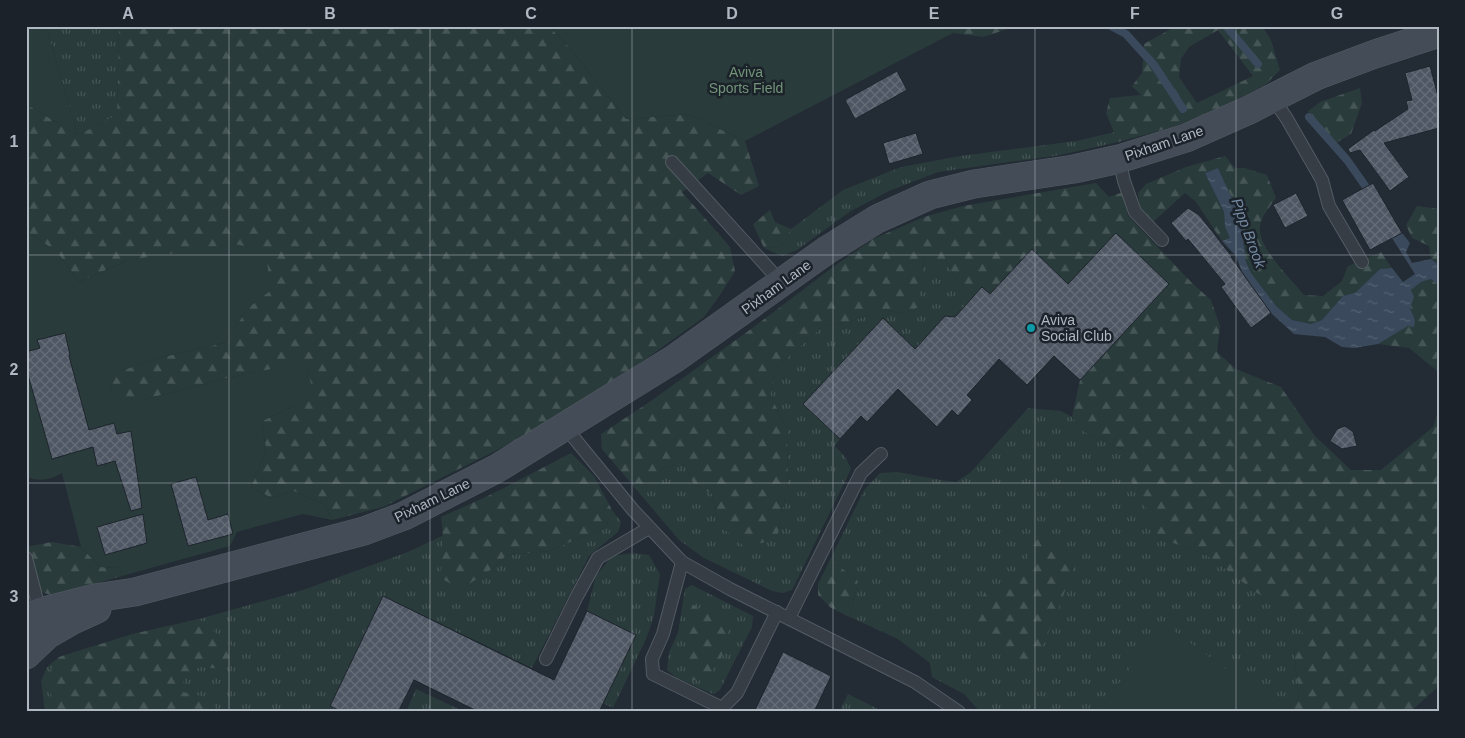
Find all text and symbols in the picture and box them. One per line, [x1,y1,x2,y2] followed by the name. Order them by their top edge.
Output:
[122,5,134,22] text: A
[324,5,336,22] text: B
[525,5,537,22] text: C
[726,5,738,22] text: D
[929,5,940,22] text: E
[1130,5,1140,22] text: F
[1331,5,1343,22] text: G
[709,64,783,96] park label: Aviva Sports Field
[1123,122,1205,164] street label: Pixham Lane
[10,133,19,150] text: 1
[1228,196,1270,272] water label: Pipp Brook
[738,256,814,317] street label: Pixham Lane
[1041,312,1112,344] place label: Aviva Social Club
[1025,322,1037,334] marker: Aviva Social Club
[10,361,19,378] text: 2
[392,475,472,525] street label: Pixham Lane
[10,588,19,605] text: 3

